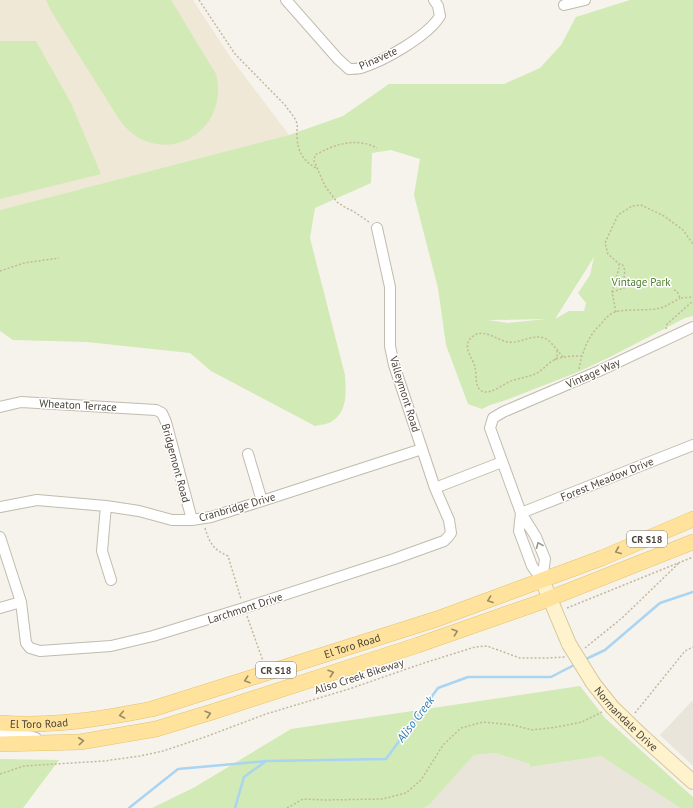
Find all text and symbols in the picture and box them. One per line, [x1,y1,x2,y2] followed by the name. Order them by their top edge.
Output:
[357,43,400,73] street label: Pinavete
[610,275,671,289] park label: Vintage Park
[386,353,423,434] street label: Valleymont Road
[563,354,623,392] street label: Vintage Way
[39,396,118,414] street label: Wheaton Terrace
[159,422,193,504] street label: Bridgemont Road
[558,454,656,504] street label: Forest Meadow Drive
[197,489,277,525] street label: Cranbridge Drive
[627,531,667,547] road number: CR S18
[535,541,543,548] one-way arrow
[615,546,622,554] one-way arrow
[206,589,285,627] street label: Larchmont Drive
[486,595,493,603] one-way arrow
[451,629,458,637] one-way arrow
[322,630,382,661] street label: El Toro Road
[312,655,406,697] street label: Aliso Creek Bikeway
[256,662,296,678] road number: CR S18
[328,670,335,678] one-way arrow
[243,675,250,683] one-way arrow
[591,684,661,754] street label: Normandale Drive
[392,693,437,746] water label: Aliso Creek
[204,710,211,719] one-way arrow
[119,711,125,719] one-way arrow
[10,715,69,731] street label: El Toro Road
[78,737,84,746] one-way arrow

